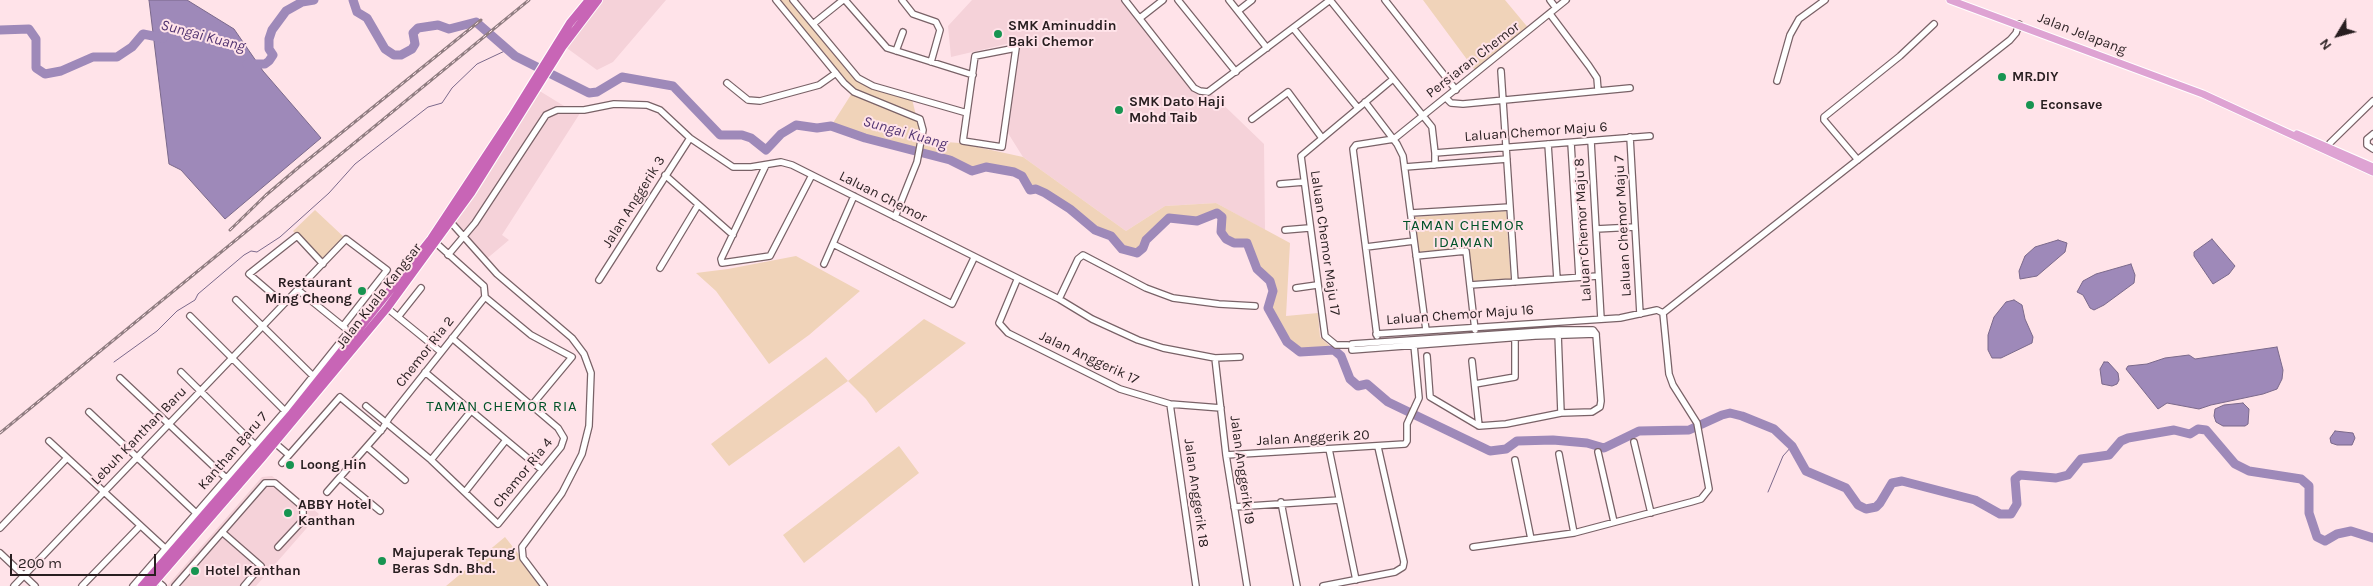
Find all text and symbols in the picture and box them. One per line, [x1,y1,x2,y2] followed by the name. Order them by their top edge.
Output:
[2035,9,2129,59] street label: Jalan Jelapang
[2313,10,2363,60] north arrow
[159,16,247,56] water label: Sungai Kuang
[1008,18,1117,50] place label: SMK Aminuddin Baki Chemor
[1423,18,1523,102] street label: Persiaran Chemor
[992,28,1004,40] marker: SMK Aminuddin Baki Chemor
[2316,35,2335,53] text: N
[2012,69,2058,85] place label: MR.DIY
[1996,71,2008,83] marker: MR.DIY
[1129,94,1225,126] place label: SMK Dato Haji Mohd Taib
[2040,97,2103,113] place label: Econsave
[2024,99,2036,111] marker: Econsave
[1113,104,1125,116] marker: SMK Dato Haji Mohd Taib
[861,112,949,154] water label: Sungai Kuang
[1464,119,1608,145] street label: Laluan Chemor Maju 6
[599,153,669,251] street label: Jalan Anggerik 3
[1611,155,1635,297] street label: Laluan Chemor Maju 7
[1571,158,1595,302] street label: Laluan Chemor Maju 8
[836,168,930,226] street label: Laluan Chemor
[1306,169,1344,317] street label: Laluan Chemor Maju 17
[1402,217,1526,252] district label: TAMAN CHEMOR IDAMAN
[333,240,425,352] street label: Jalan Kuala Kangsar
[265,275,352,308] place label: Restaurant Ming Cheong
[356,285,368,297] marker: Restaurant Ming Cheong
[1386,301,1534,329] street label: Laluan Chemor Maju 16
[392,313,458,391] street label: Chemor Ria 2
[1037,328,1141,388] street label: Jalan Anggerik 17
[88,383,190,489] street label: Lebuh Kanthan Baru
[424,398,580,416] district label: TAMAN CHEMOR RIA
[195,409,271,493] street label: Kanthan Baru 7
[1226,415,1258,525] street label: Jalan Anggerik 19
[1256,427,1370,449] street label: Jalan Anggerik 20
[490,435,556,511] street label: Chemor Ria 4
[1180,437,1212,549] street label: Jalan Anggerik 18
[300,457,366,473] place label: Loong Hin
[284,459,296,471] marker: Loong Hin
[298,497,372,530] place label: ABBY Hotel Kanthan
[282,507,294,519] marker: ABBY Hotel Kanthan
[12,544,159,576] scale bar
[392,545,515,578] place label: Majuperak Tepung Beras Sdn. Bhd.
[18,554,62,572] text: 200 m
[376,555,388,567] marker: Majuperak Tepung Beras Sdn. Bhd.
[205,563,301,579] place label: Hotel Kanthan
[189,565,201,577] marker: Hotel Kanthan

